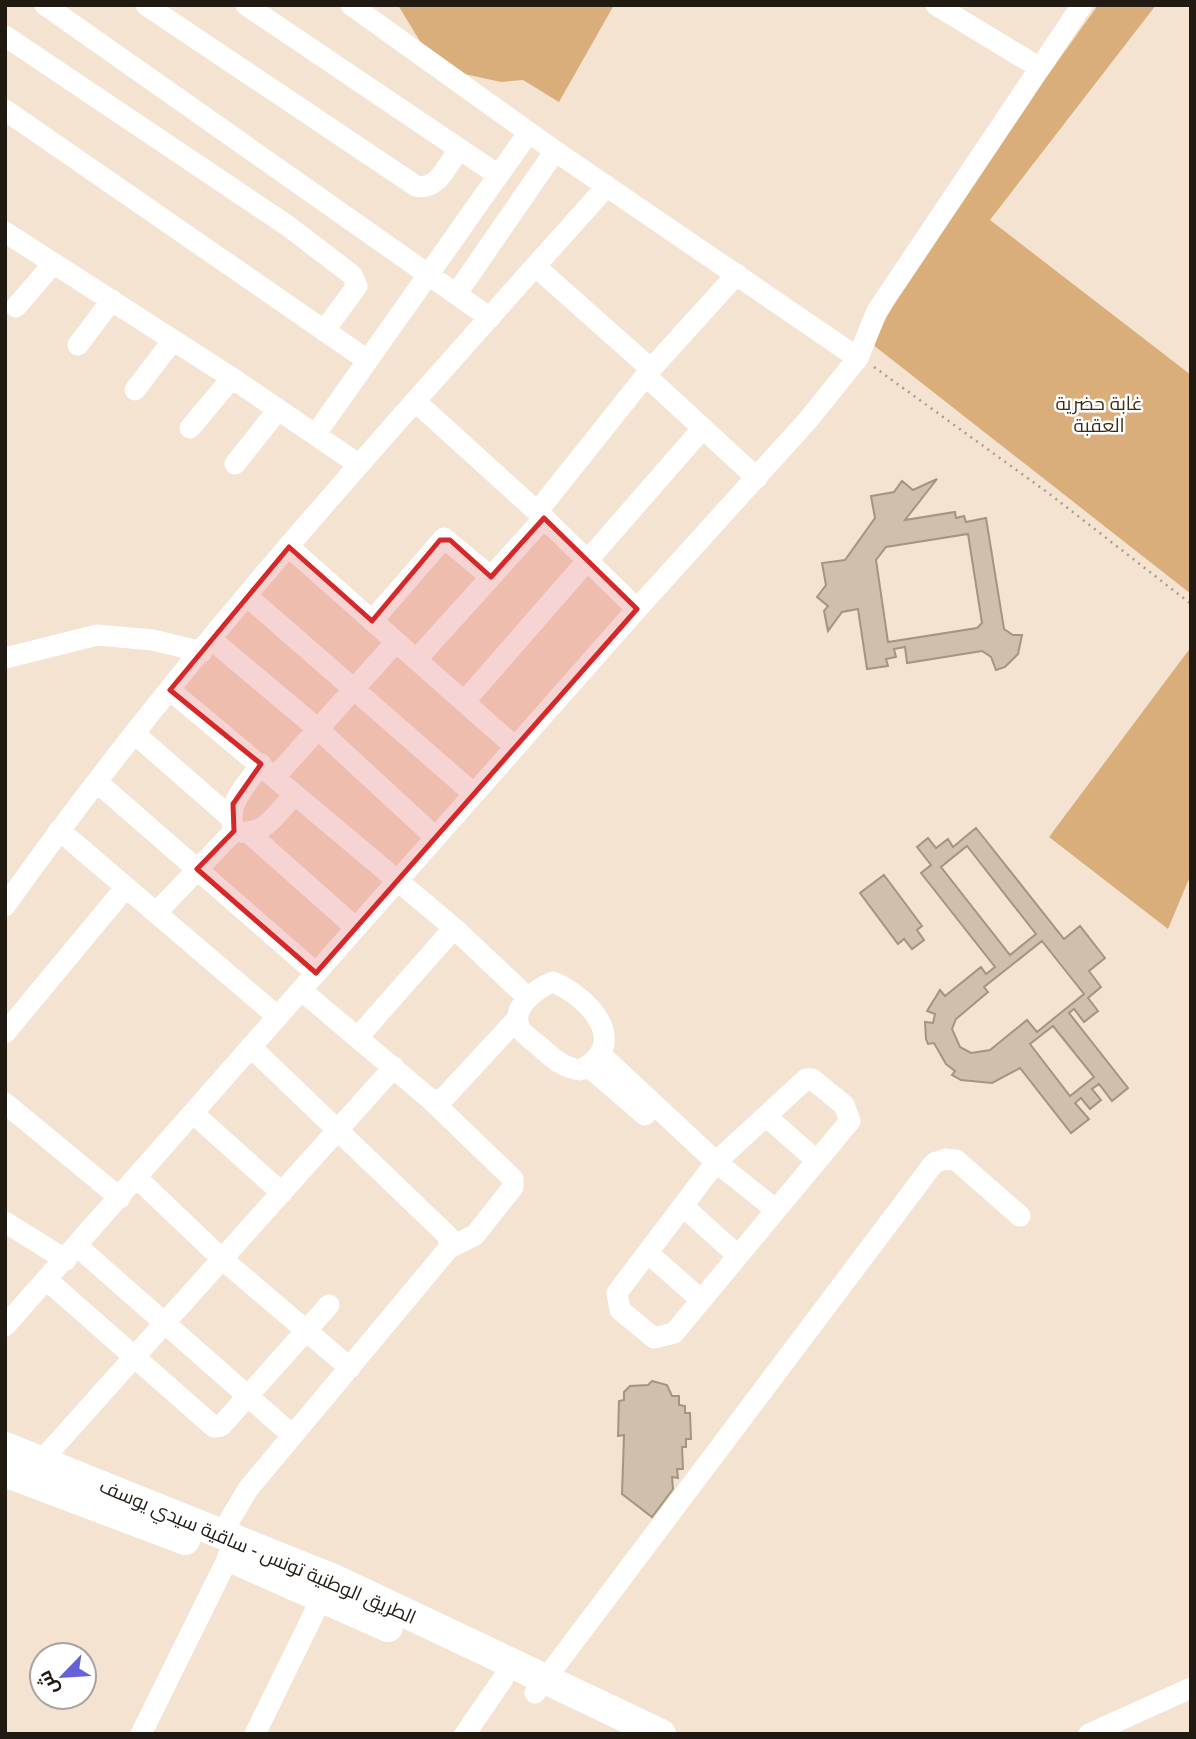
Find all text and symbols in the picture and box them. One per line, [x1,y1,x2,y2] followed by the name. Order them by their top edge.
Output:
[1055,390,1143,438] park label: غابة حضرية العقبة
[95,1472,420,1632] street label: الطريق الوطنية تونس - ساقية سيدي يوسف
[28,1641,98,1711] north arrow
[31,1667,65,1700] text: ش

